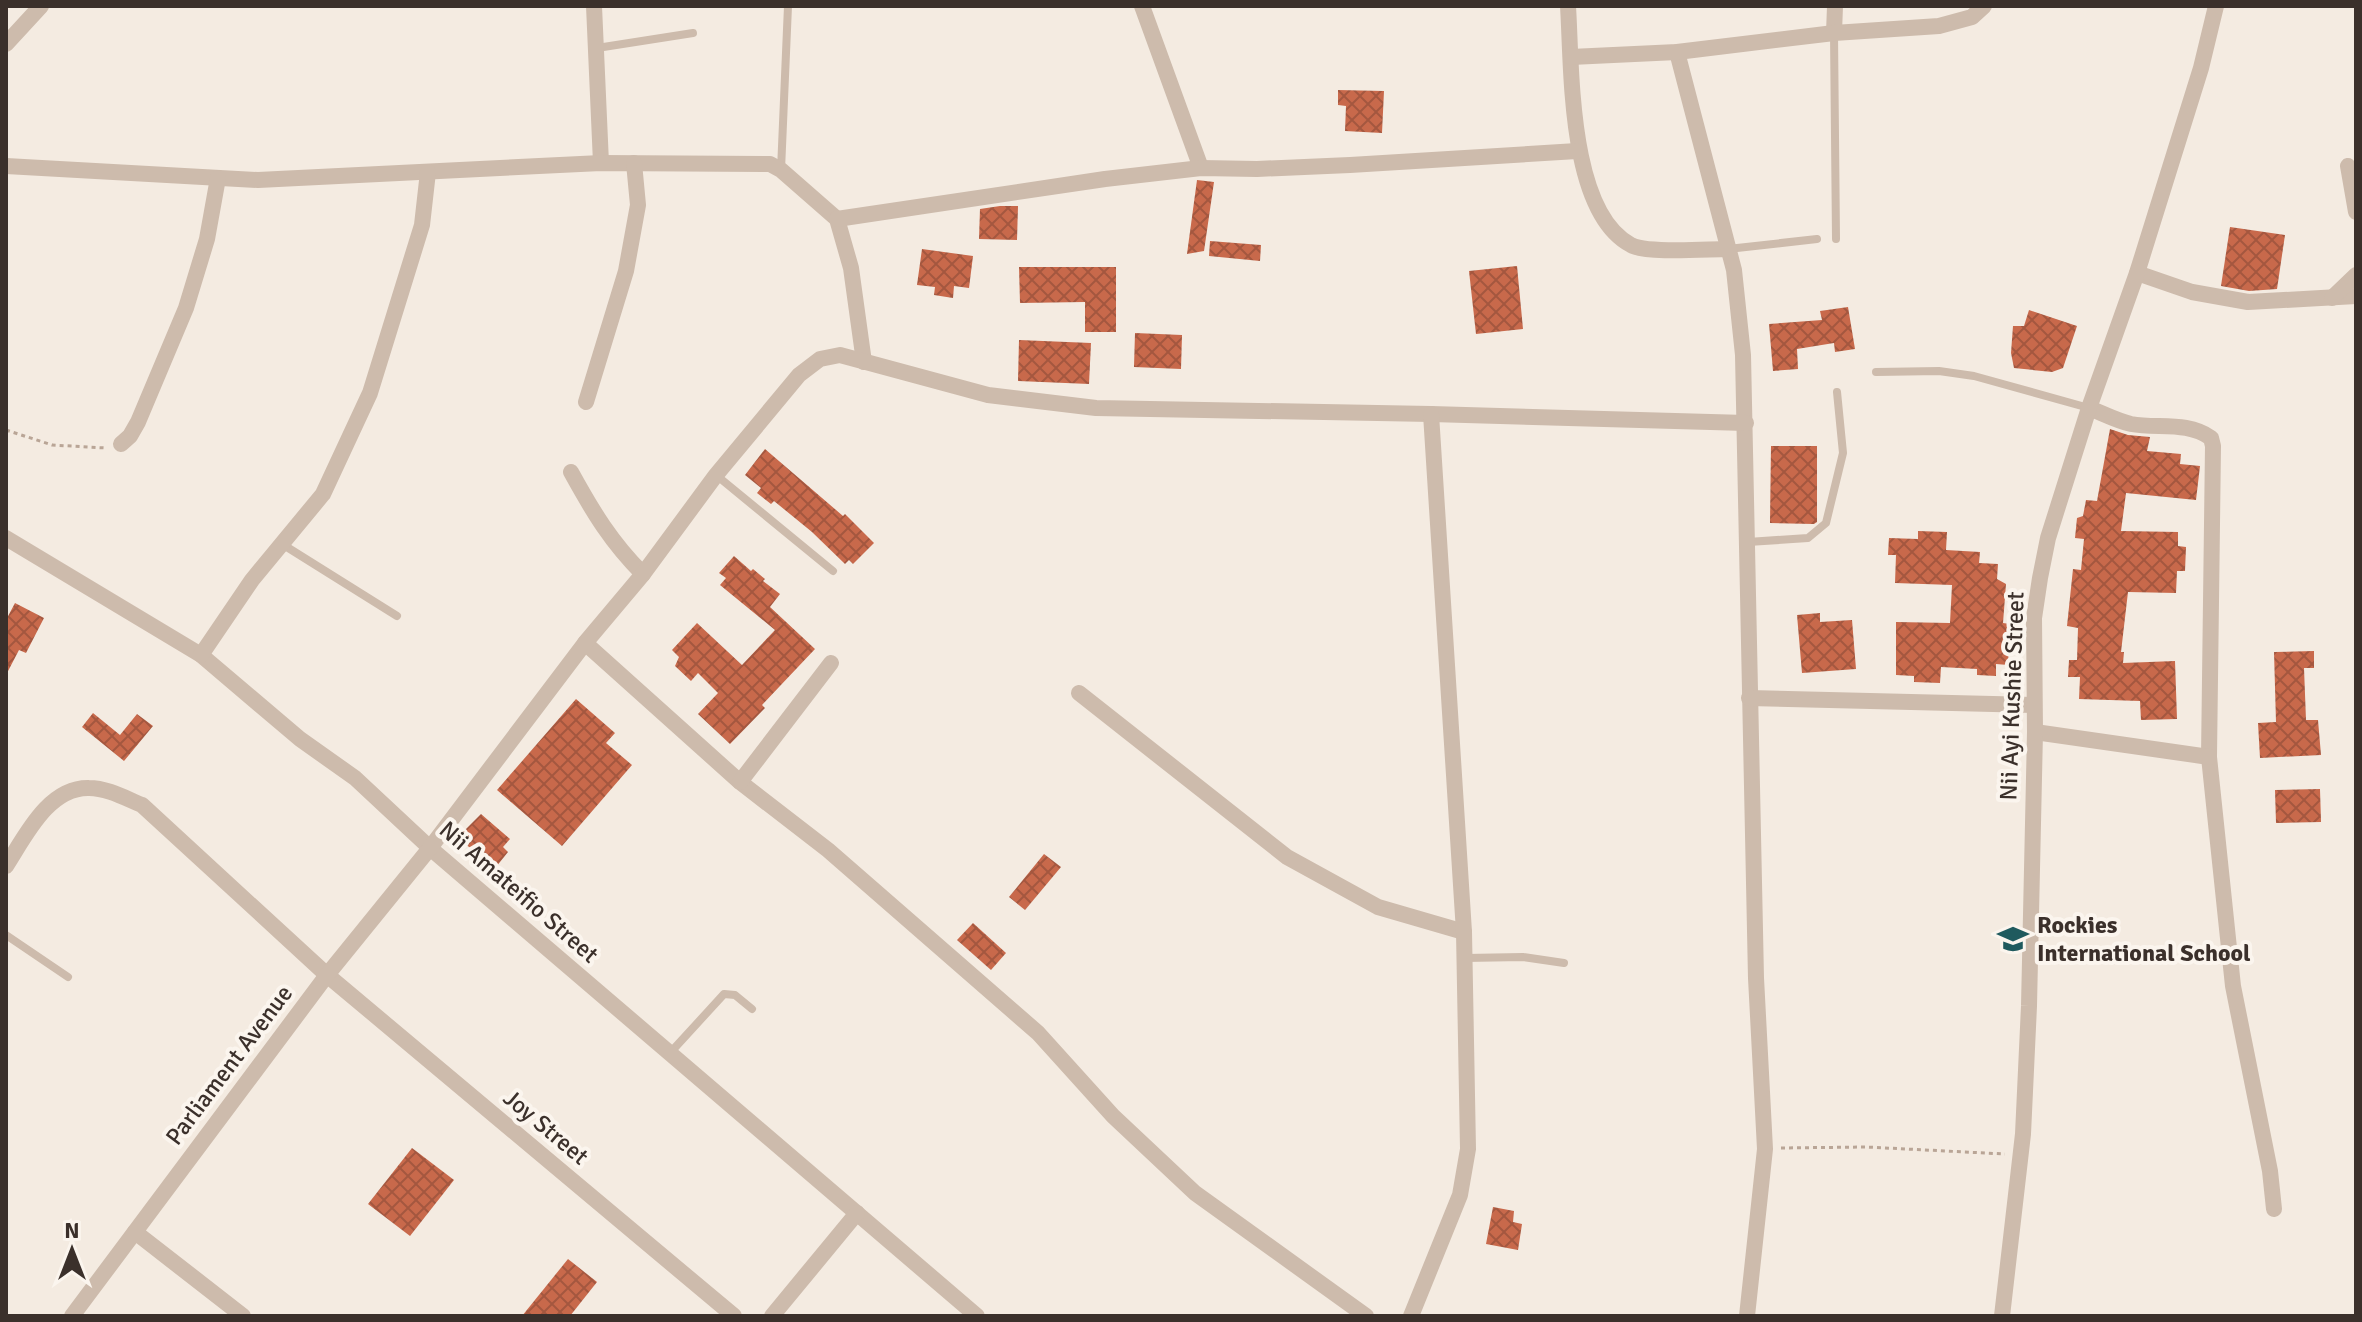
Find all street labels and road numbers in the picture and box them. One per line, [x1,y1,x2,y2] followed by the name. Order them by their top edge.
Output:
[1993,591,2031,801] street label: Nii Ayi Kushie Street
[433,815,605,969] street label: Nii Amateifio Street
[159,979,299,1151] street label: Parliament Avenue
[497,1083,595,1171] street label: Joy Street

